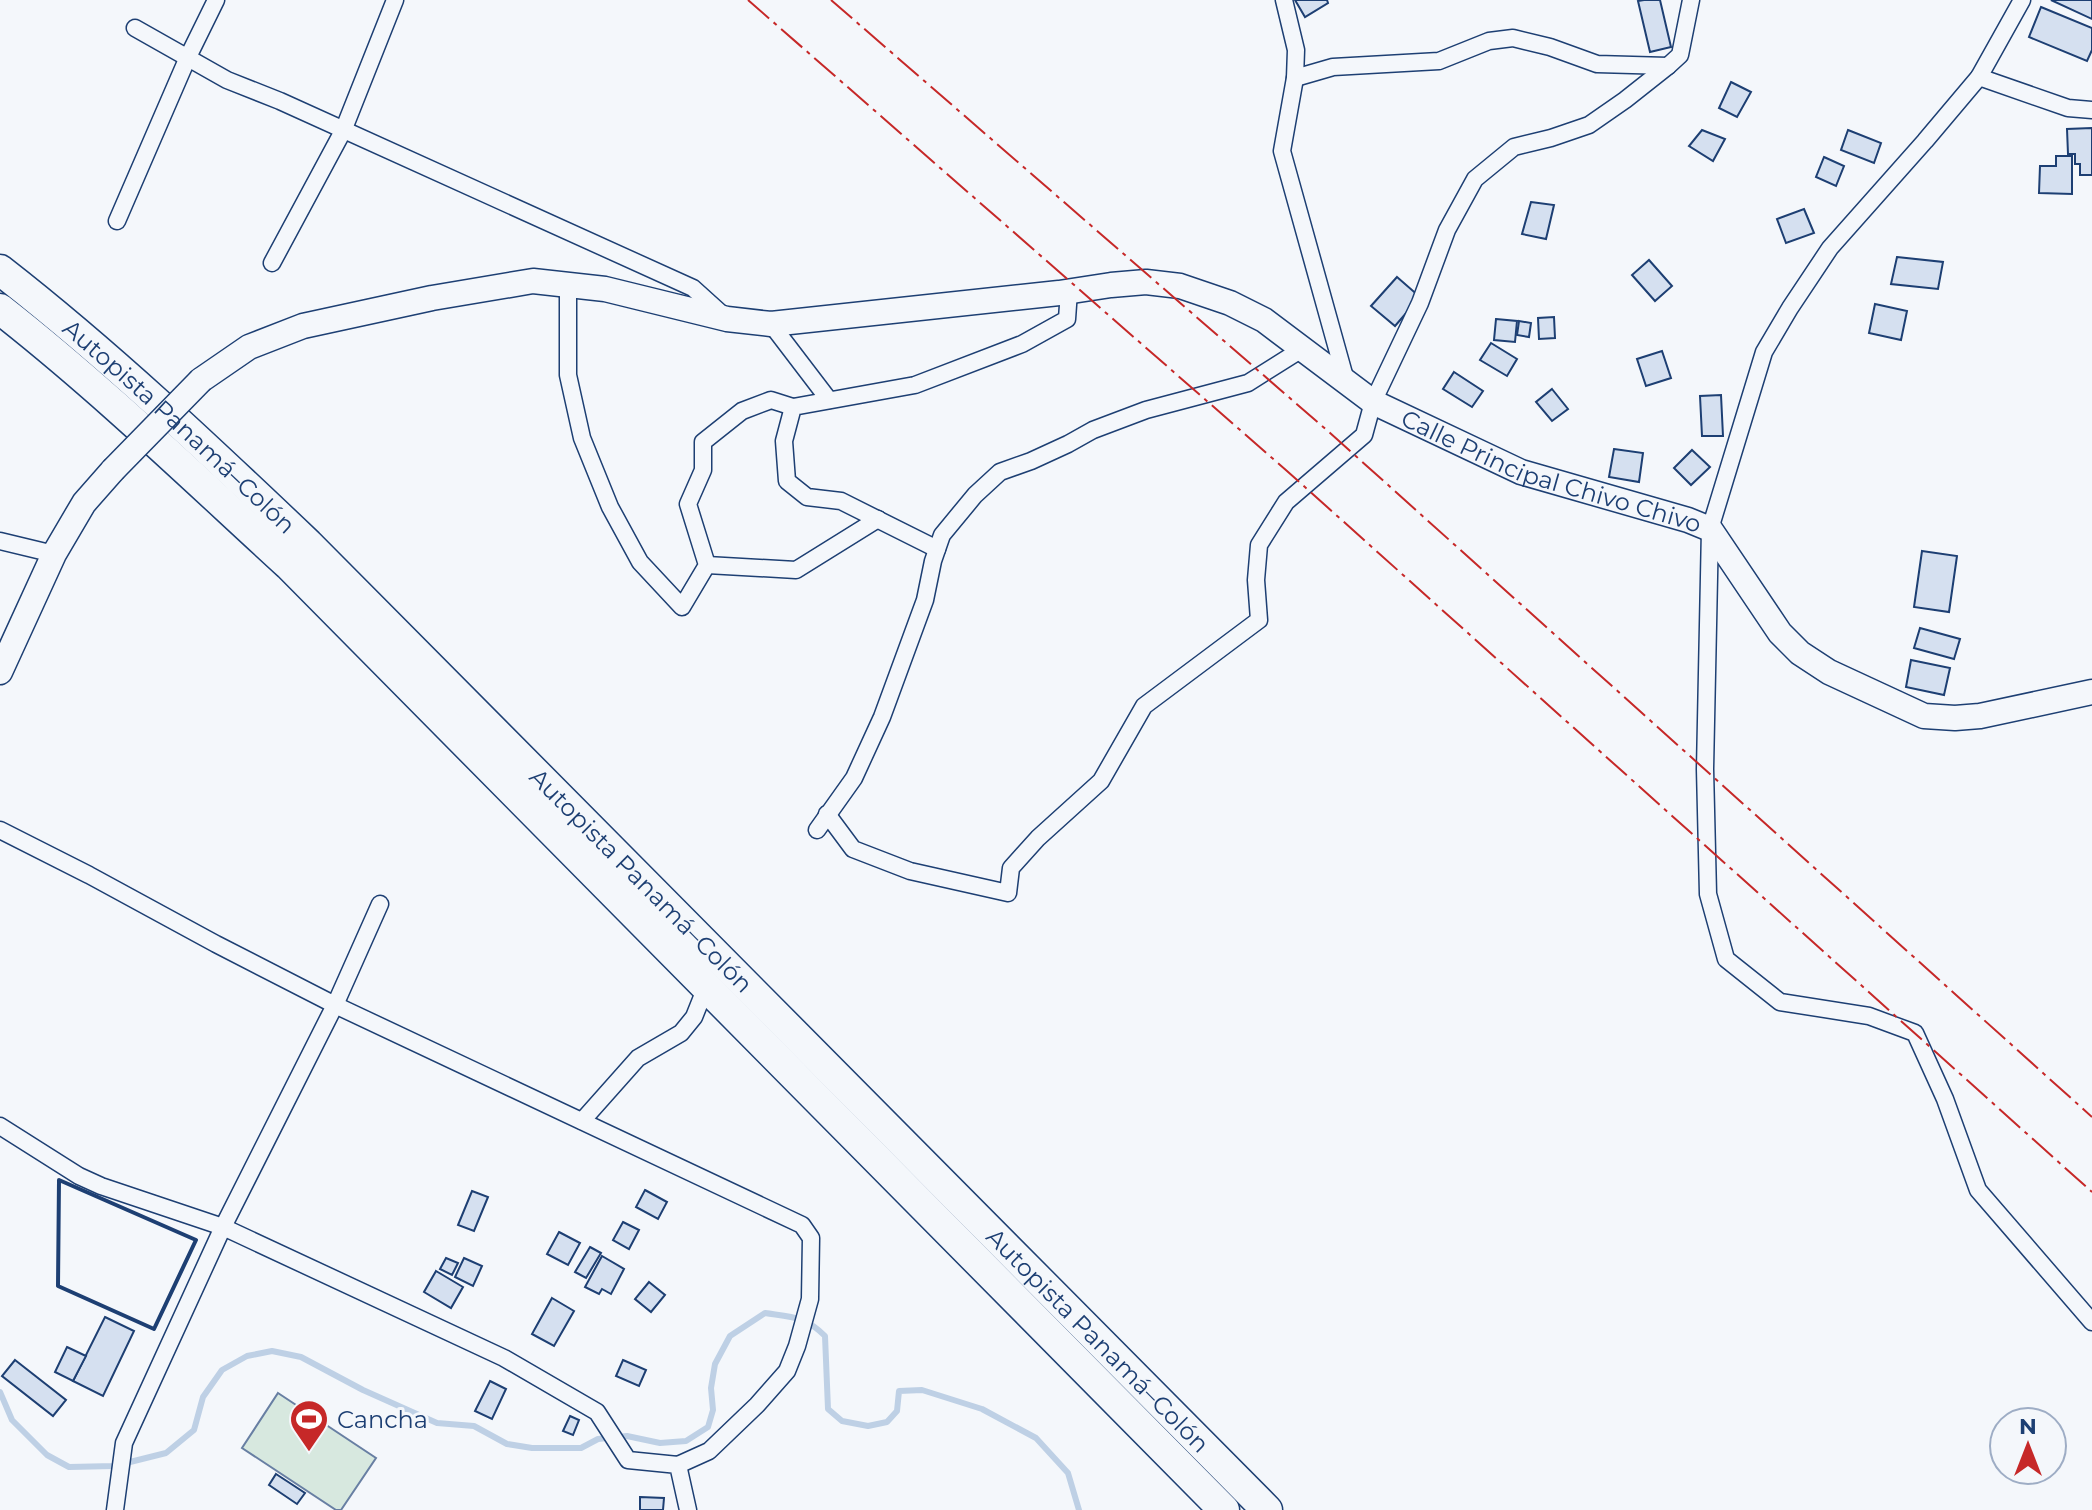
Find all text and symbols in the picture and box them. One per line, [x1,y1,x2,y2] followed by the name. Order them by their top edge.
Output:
[57,313,302,539] street label: Autopista Panamá–Colón
[1397,403,1706,539] street label: Calle Principal Chivo Chivo
[524,762,759,998] street label: Autopista Panamá–Colón
[981,1222,1216,1458] street label: Autopista Panamá–Colón
[288,1398,330,1453] sports icon: Cancha
[337,1405,428,1434] place label: Cancha
[1988,1406,2068,1486] north arrow
[2019,1413,2037,1440] text: N

